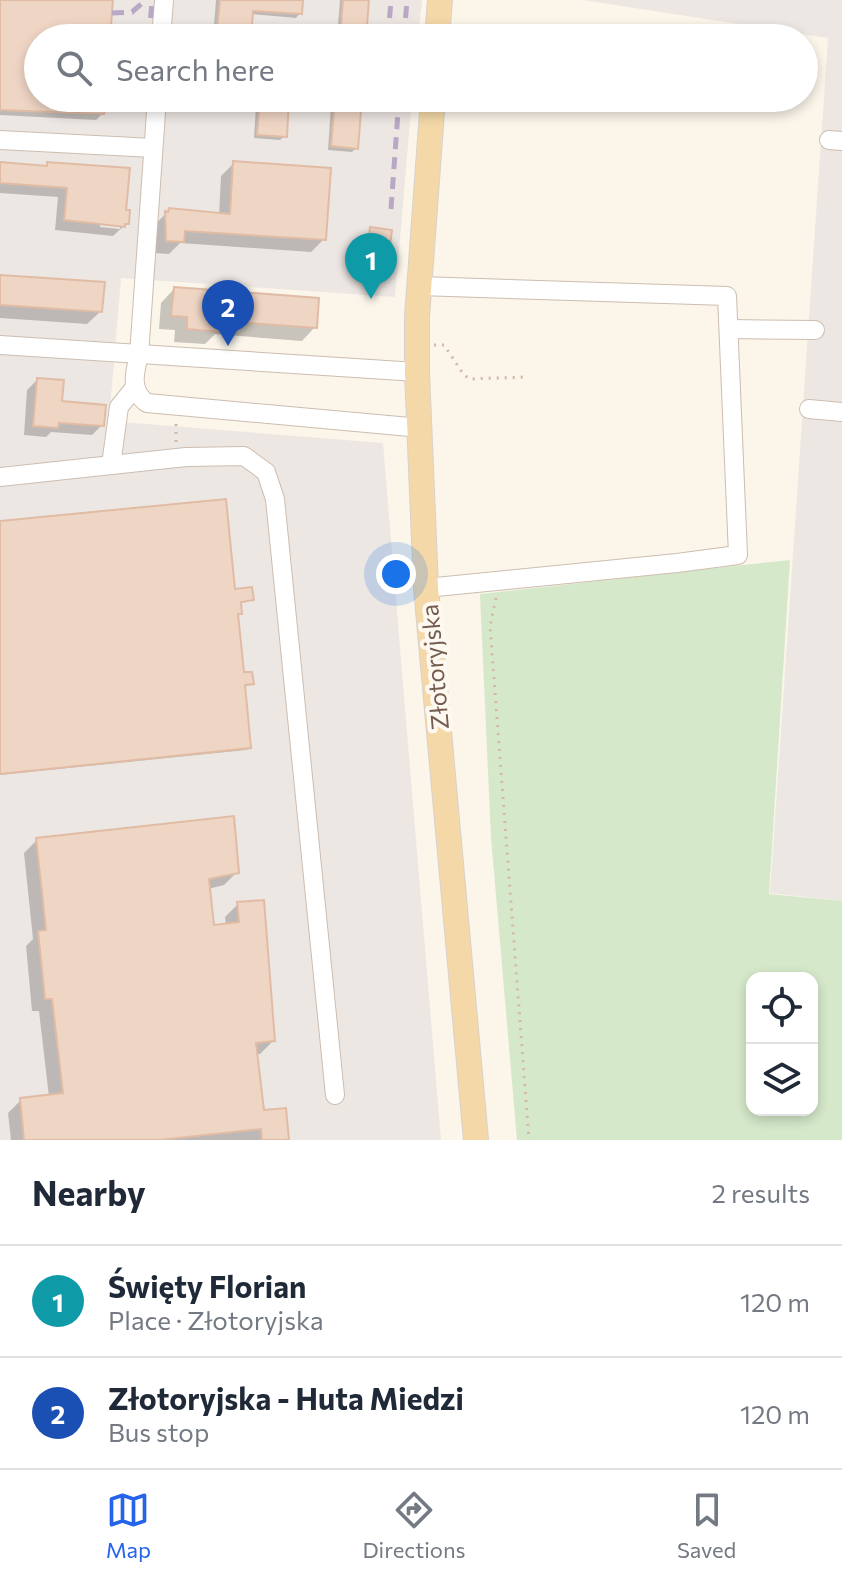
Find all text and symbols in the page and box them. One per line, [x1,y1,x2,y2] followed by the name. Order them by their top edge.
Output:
[24,24,818,112] search box
[52,46,96,90] icon: search
[116,50,275,87] text: Search here
[345,233,397,299] pin: 1
[202,280,254,346] pin: 2
[376,554,416,594] your location
[414,603,454,731] street label: Złotoryjska
[746,972,818,1116] map controls
[746,972,818,1044] button: locate
[746,1044,818,1116] button: layers
[32,1171,146,1213] text: Nearby
[712,1177,810,1208] text: 2 results
[108,1267,306,1304] text: Święty Florian
[52,1286,64,1317] text: 1
[740,1286,810,1317] text: 120 m
[108,1304,324,1335] text: Place · Złotoryjska
[108,1379,464,1416] text: Złotoryjska - Huta Miedzi
[51,1398,65,1429] text: 2
[740,1398,810,1429] text: 120 m
[108,1416,209,1447] text: Bus stop
[106,1488,151,1563] tab: Map
[362,1488,466,1563] tab: Directions
[677,1488,736,1563] tab: Saved

